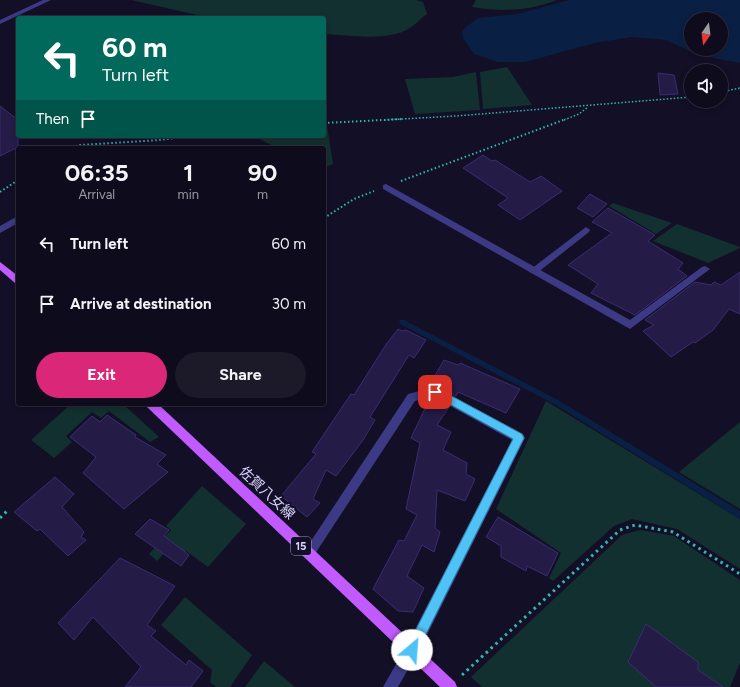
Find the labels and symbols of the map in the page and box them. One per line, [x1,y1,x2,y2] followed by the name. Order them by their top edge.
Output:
[684,12,728,56] north arrow
[418,375,452,409] pin
[236,463,298,523] street label: 佐賀八女線
[291,537,311,555] road number: 15
[391,629,433,671] position arrow

